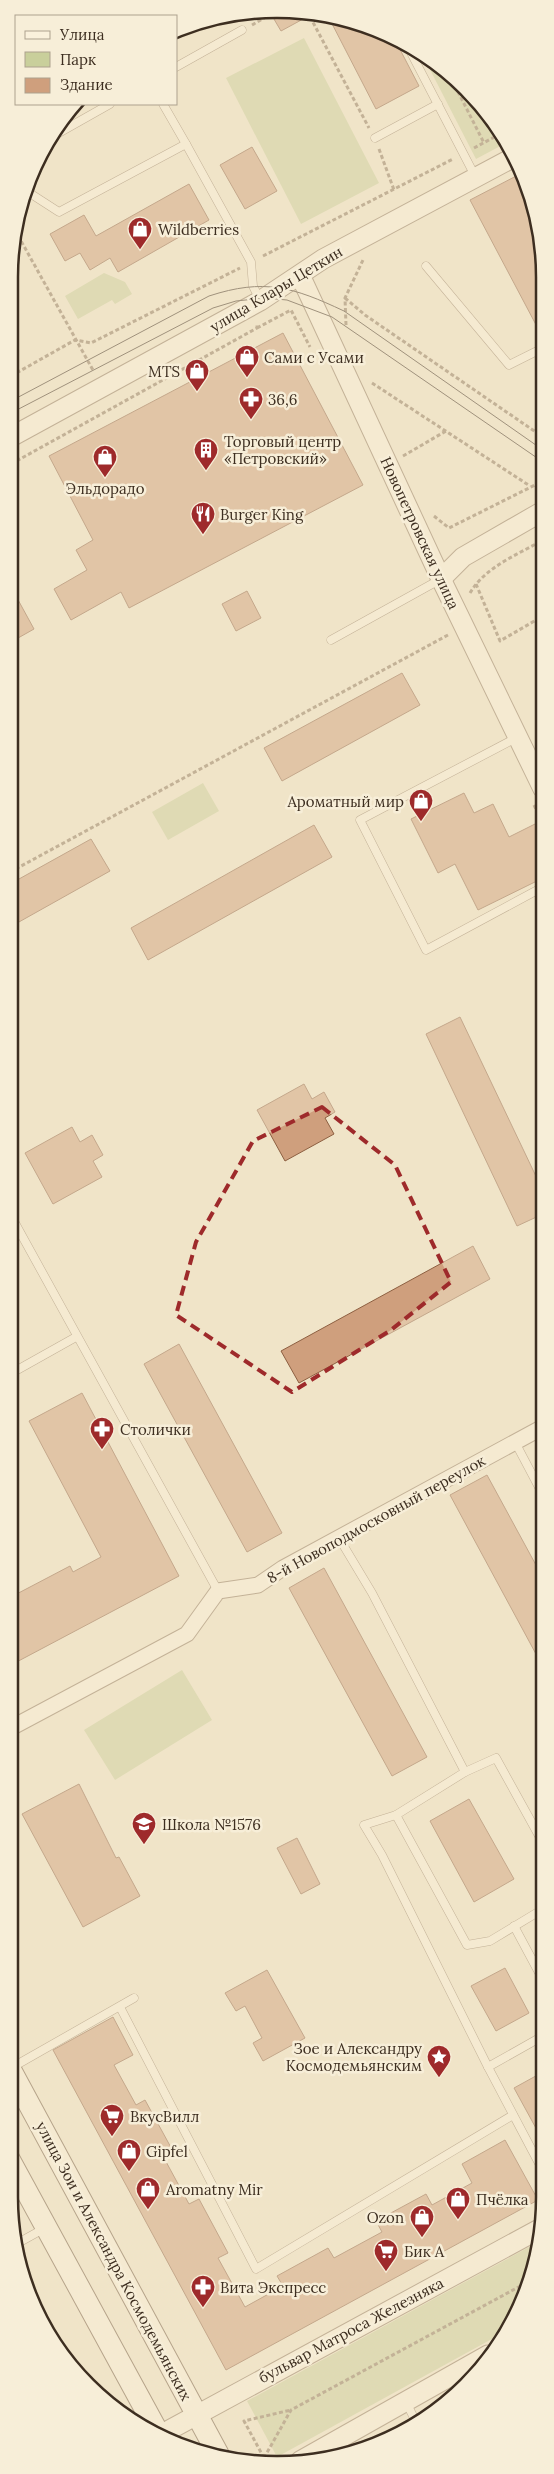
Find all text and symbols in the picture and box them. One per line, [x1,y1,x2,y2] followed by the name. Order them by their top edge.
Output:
[15,15,178,105] legend
[59,25,105,44] text: Улица
[60,50,96,69] text: Парк
[60,75,113,94] text: Здание
[127,216,153,250] shop icon: Wildberries
[158,220,239,239] place label: Wildberries
[206,242,346,336] street label: улица Клары Цеткин
[234,344,260,378] shop icon: Сами с Усами
[264,348,364,367] place label: Сами с Усами
[184,358,210,392] shop icon: MTS
[148,362,180,381] place label: MTS
[238,386,264,420] pharmacy icon: 36,6
[268,390,297,409] place label: 36,6
[224,432,341,468] place label: Торговый центр «Петровский»
[193,437,219,471] building icon: Торговый центр «Петровский»
[92,444,118,478] shop icon: Эльдорадо
[376,454,464,613] street label: Новопетровская улица
[66,479,145,498] place label: Эльдорадо
[190,501,216,535] restaurant icon: Burger King
[220,505,304,524] place label: Burger King
[408,788,434,822] shop icon: Ароматный мир
[286,792,404,811] place label: Ароматный мир
[89,1416,115,1450] pharmacy icon: Столички
[120,1420,191,1439] place label: Столички
[263,1451,489,1587] street label: 8-й Новоподмосковный переулок
[131,1811,157,1845] school or university icon: Школа №1576
[162,1815,261,1834] place label: Школа №1576
[286,2039,422,2075] place label: Зое и Александру Космодемьянским
[426,2044,452,2078] place icon: Зое и Александру Космодемьянским
[99,2103,125,2137] supermarket icon: ВкусВилл
[130,2107,199,2126] place label: ВкусВилл
[32,2118,196,2404] street label: улица Зои и Александра Космодемьянских
[116,2138,142,2172] shop icon: Gipfel
[146,2142,188,2161] place label: Gipfel
[135,2176,161,2210] shop icon: Aromatny Mir
[165,2180,263,2199] place label: Aromatny Mir
[445,2186,471,2220] shop icon: Пчёлка
[476,2190,529,2209] place label: Пчёлка
[409,2204,435,2238] shop icon: Ozon
[367,2208,404,2227] place label: Ozon
[373,2238,399,2272] supermarket icon: Бик А
[404,2242,445,2261] place label: Бик А
[255,2273,447,2387] street label: бульвар Матроса Железняка
[190,2274,216,2308] pharmacy icon: Вита Экспресс
[220,2278,326,2297] place label: Вита Экспресс

